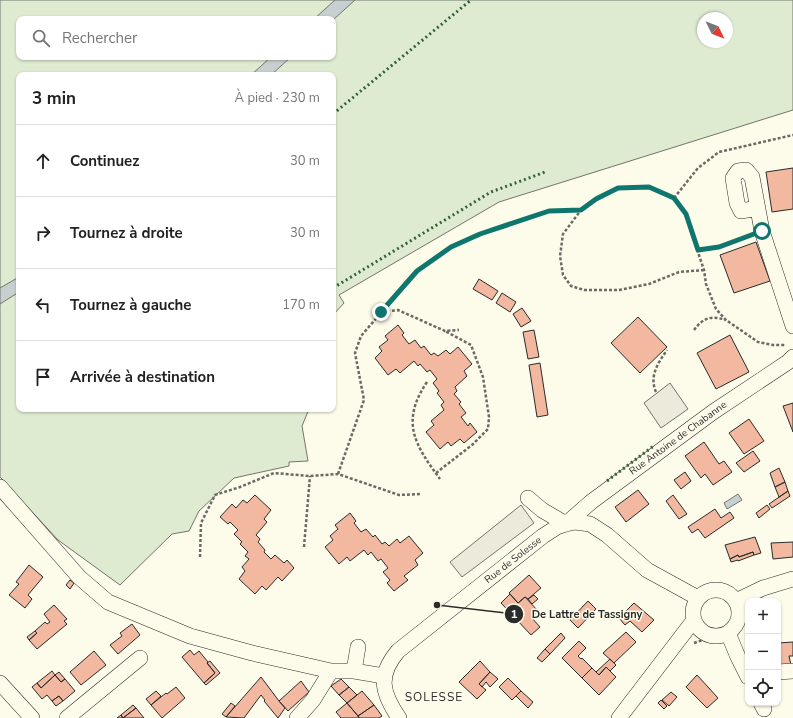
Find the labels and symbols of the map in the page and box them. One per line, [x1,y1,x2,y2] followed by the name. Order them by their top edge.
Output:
[697,12,733,48] north arrow
[753,222,771,240] route start
[372,303,390,321] route end
[626,398,730,478] street label: Rue Antoine de Chabanne
[482,533,544,587] street label: Rue de Solesse
[504,603,650,626] callout: De Lattre de Tassigny
[510,606,518,622] text: 1
[532,607,643,622] text: De Lattre de Tassigny
[405,689,463,705] district label: SOLESSE

